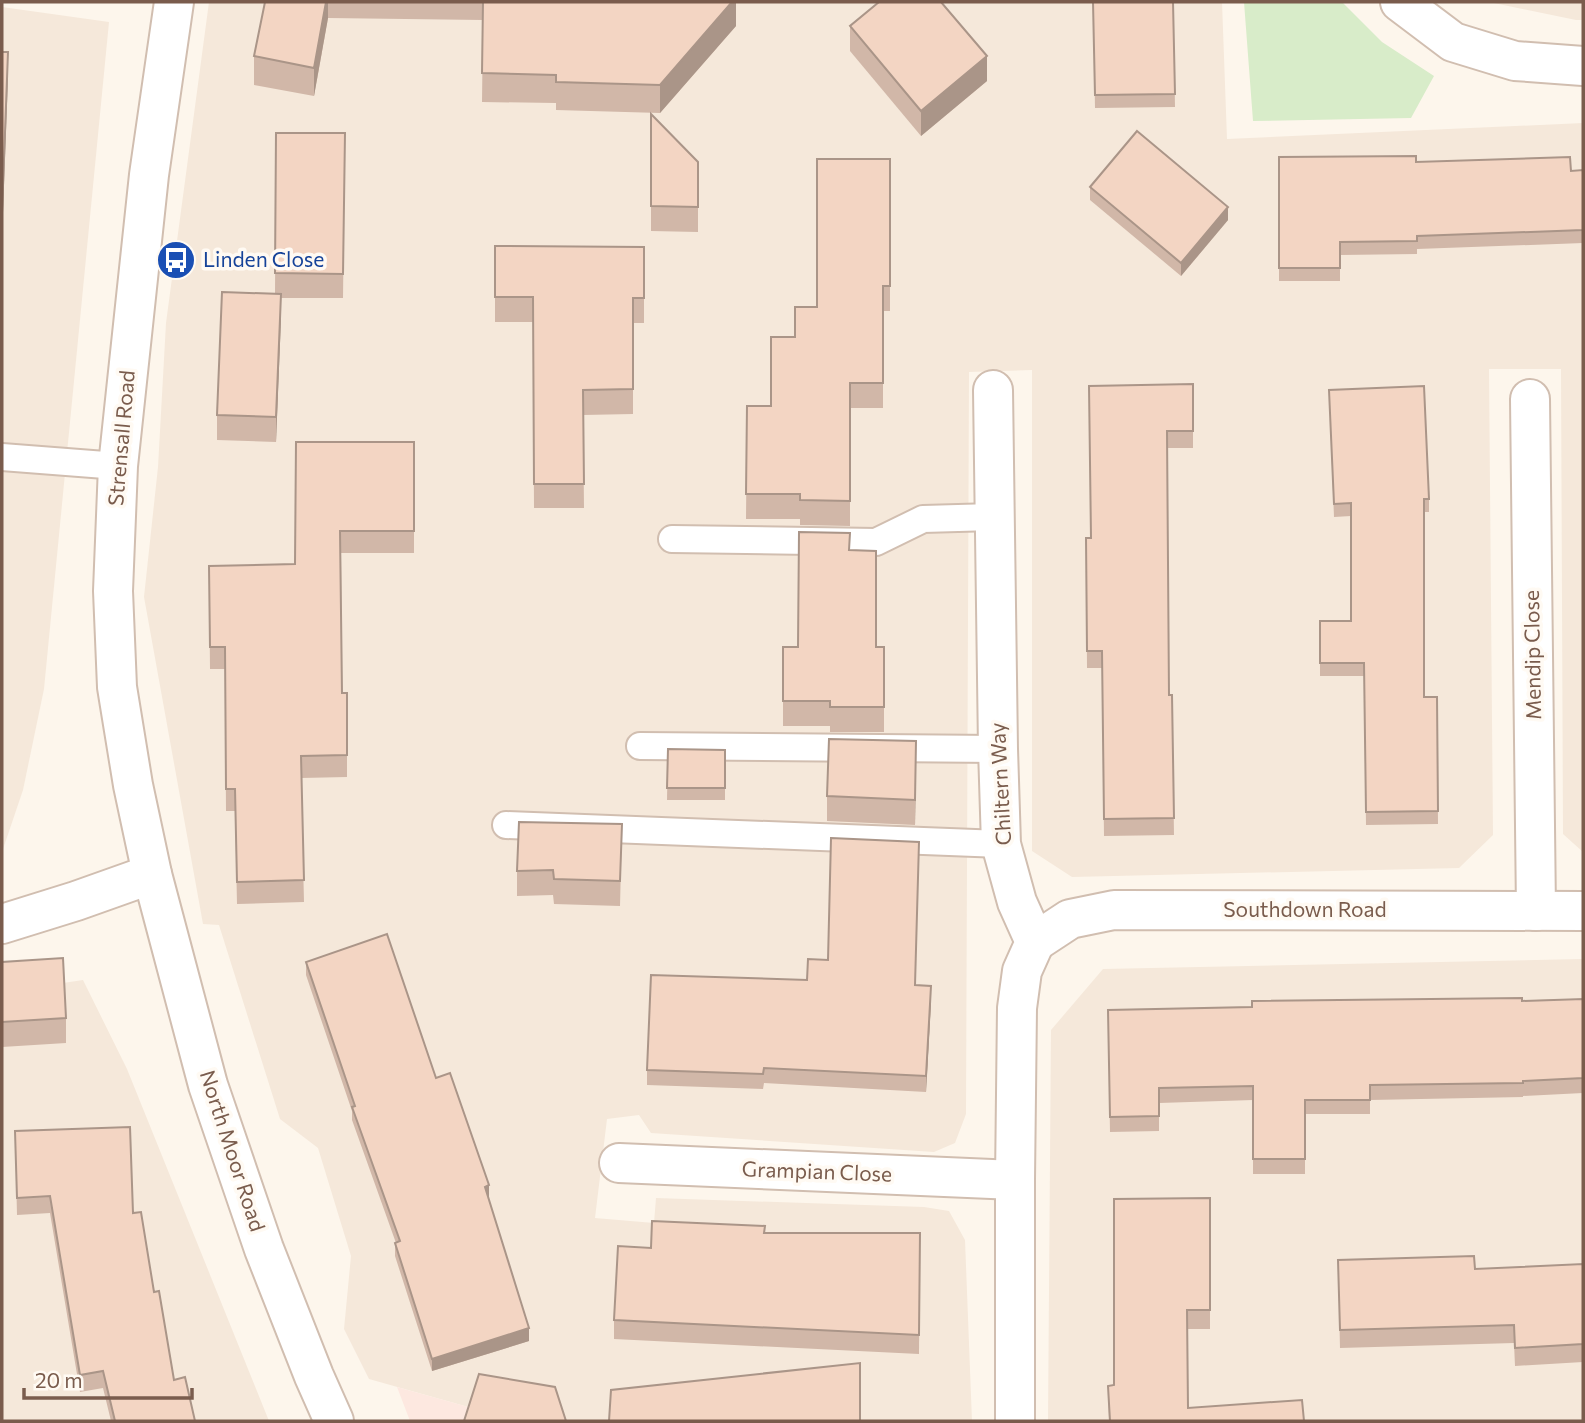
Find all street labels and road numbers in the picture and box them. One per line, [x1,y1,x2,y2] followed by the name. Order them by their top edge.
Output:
[102,369,139,507] street label: Strensall Road
[1518,590,1545,720] street label: Mendip Close
[984,722,1015,846] street label: Chiltern Way
[1223,896,1387,921] street label: Southdown Road
[196,1067,271,1234] street label: North Moor Road
[741,1155,893,1186] street label: Grampian Close

